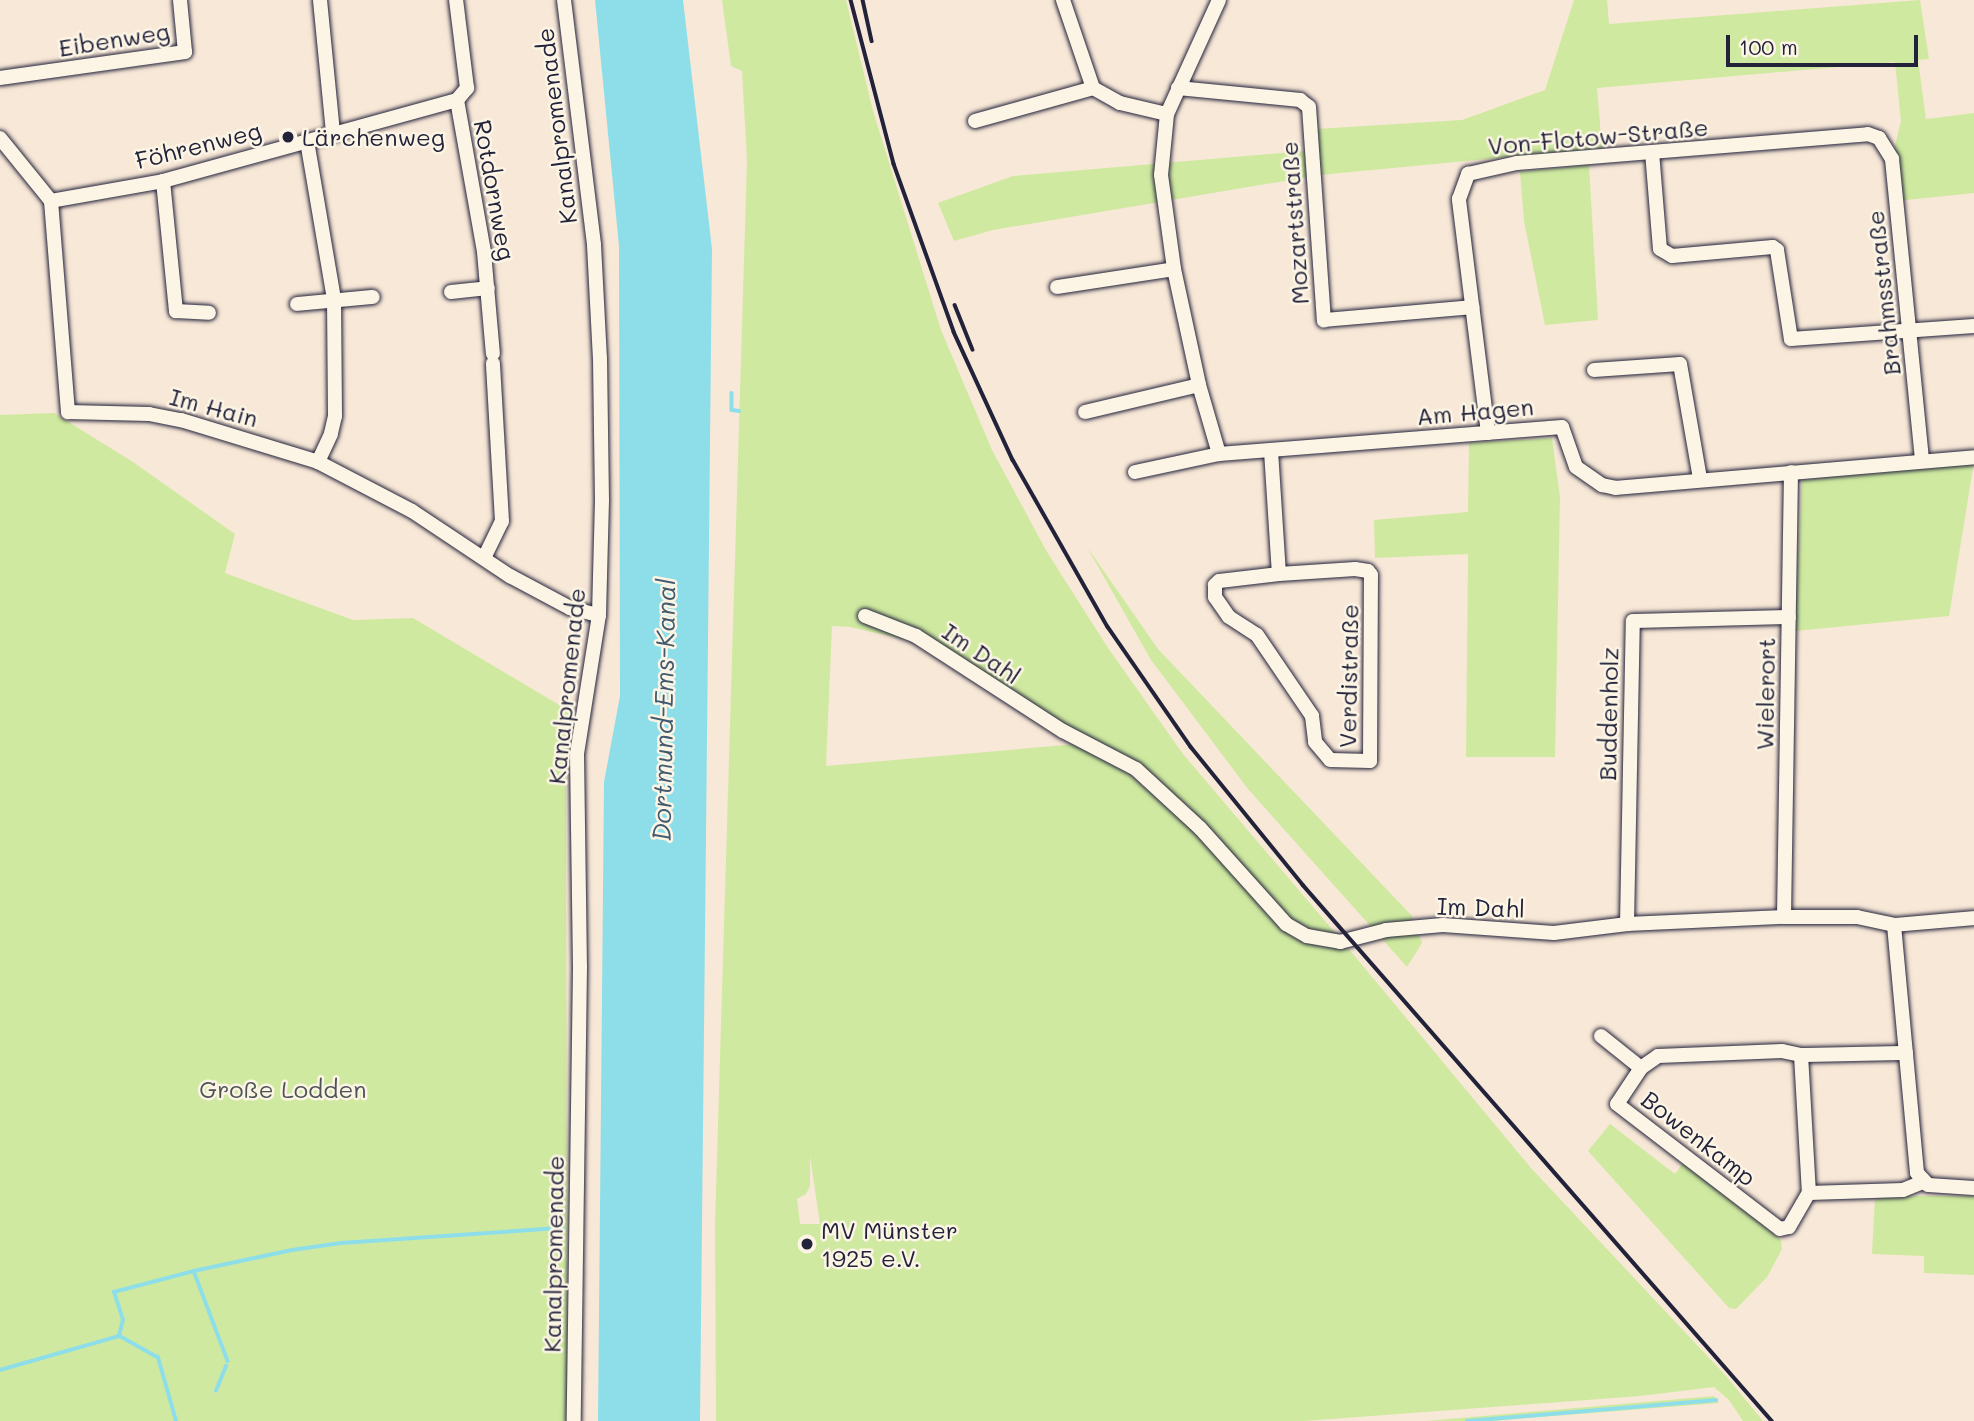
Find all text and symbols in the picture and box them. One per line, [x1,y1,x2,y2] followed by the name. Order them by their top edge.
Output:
[56,16,172,62] street label: Eibenweg
[1729,21,1922,65] scale bar
[530,26,582,226] street label: Kanalpromenade
[1739,33,1798,60] text: 100 m
[1486,112,1710,160] street label: Von-Flotow-Straße
[132,115,264,175] street label: Föhrenweg
[468,117,522,263] street label: Rotdornweg
[302,123,445,151] place label: Lärchenweg
[280,129,296,145] marker: Lärchenweg
[1274,140,1314,306] street label: Mozartstraße
[1860,209,1906,377] street label: Brahmsstraße
[167,381,261,433] street label: Im Hain
[1415,392,1535,430] street label: Am Hagen
[646,578,682,842] water label: Dortmund-Ems-Kanal
[541,586,591,786] street label: Kanalpromenade
[1332,604,1364,748] street label: Verdistraße
[937,616,1027,690] street label: Im Dahl
[1750,637,1780,751] street label: Wielerort
[1592,647,1624,781] street label: Buddenholz
[1436,891,1526,923] street label: Im Dahl
[199,1075,367,1103] park label: Große Lodden
[1636,1084,1762,1192] street label: Bowenkamp
[537,1155,569,1353] street label: Kanalpromenade
[821,1216,958,1272] place label: MV Münster 1925 e.V.
[799,1236,815,1252] marker: MV Münster 1925 e.V.

